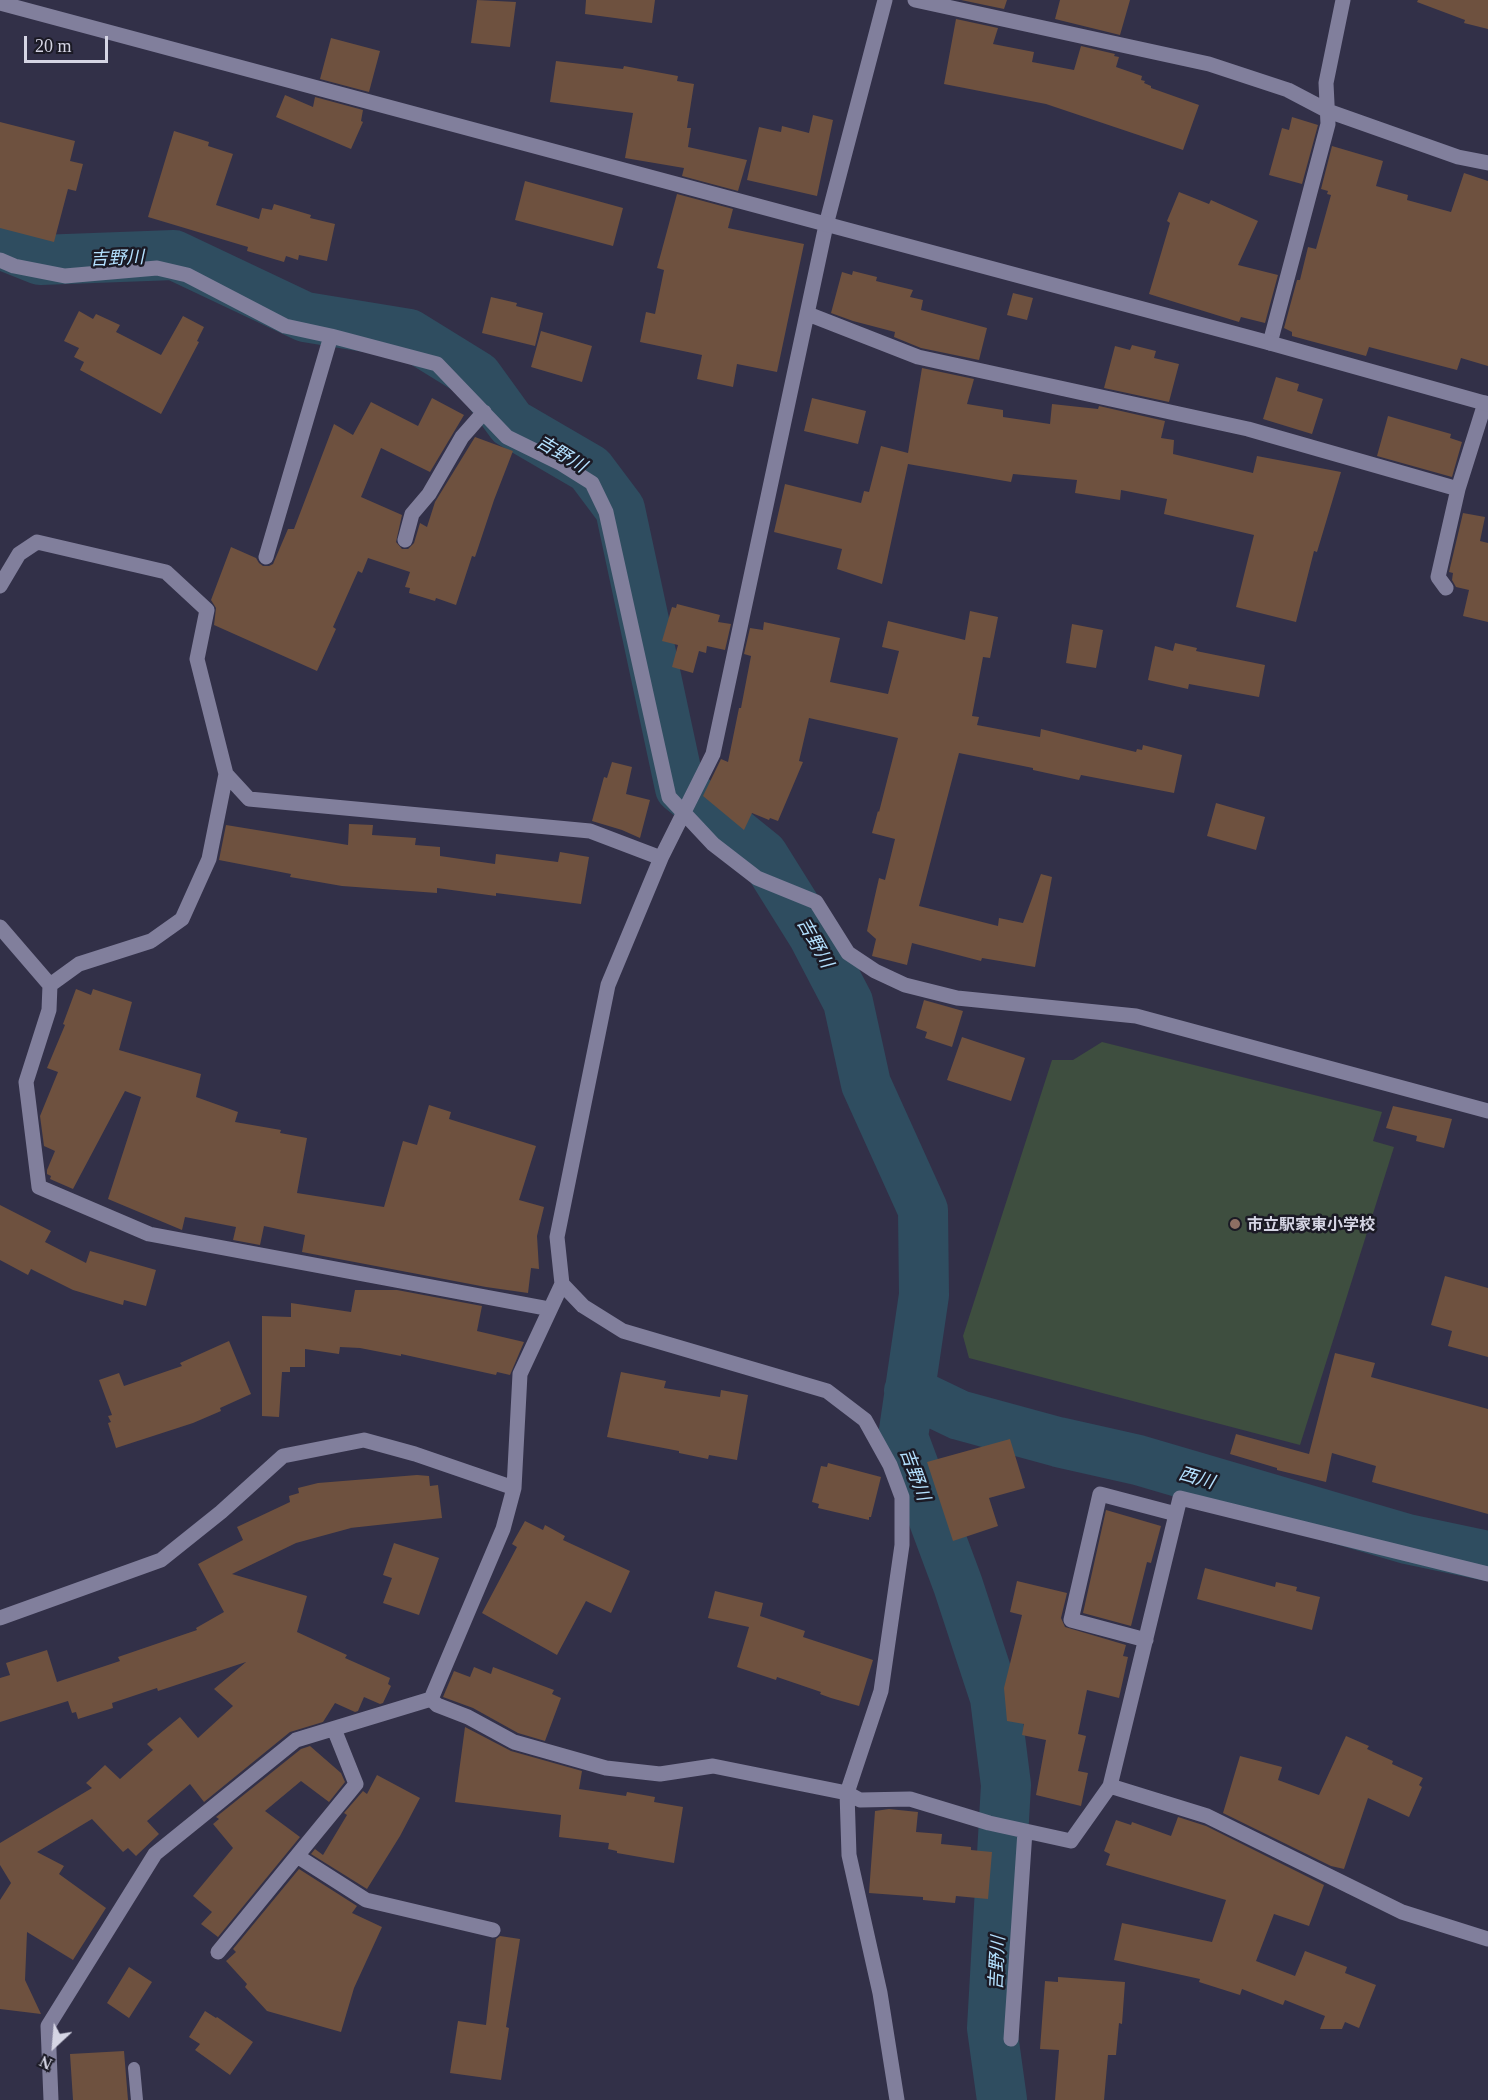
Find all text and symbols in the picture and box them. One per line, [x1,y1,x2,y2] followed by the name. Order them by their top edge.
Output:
[27,24,111,62] scale bar
[35,36,72,56] text: 20 m
[90,245,144,269] water label: 吉野川
[533,430,591,476] water label: 吉野川
[793,913,839,971] water label: 吉野川
[1247,1214,1375,1234] place label: 市立駅家東小学校
[1228,1217,1242,1231] marker: 市立駅家東小学校
[897,1445,935,1503] water label: 吉野川
[1177,1462,1217,1492] water label: 西川
[984,1935,1008,1991] water label: 吉野川
[24,2016,84,2076] north arrow
[37,2052,55,2073] text: N

